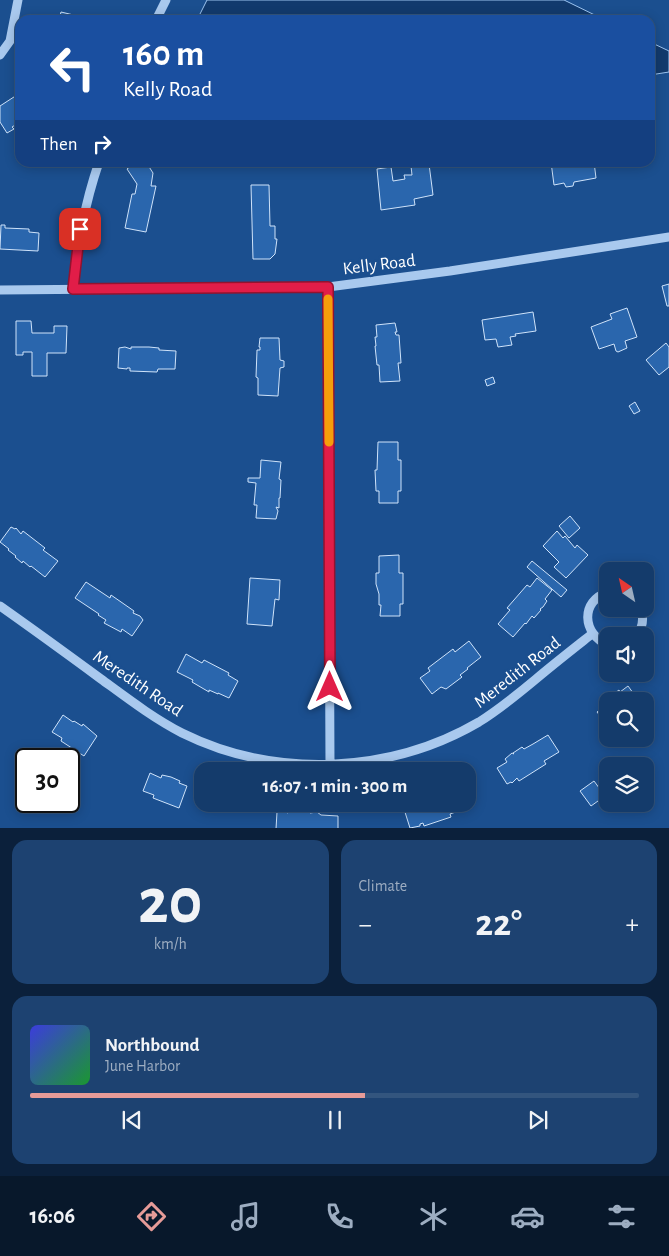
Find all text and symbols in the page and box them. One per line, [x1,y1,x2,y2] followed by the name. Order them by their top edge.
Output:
[40,35,105,100] icon: left
[123,37,204,72] text: 160 m
[123,78,212,100] text: Kelly Road
[88,130,116,158] icon: right
[40,135,78,154] text: Then
[59,208,101,250] pin
[66,215,94,243] icon: arrive
[342,252,416,278] street label: Kelly Road
[599,562,654,618] north arrow
[599,562,654,812] map controls
[599,627,654,682] button: sound
[471,634,564,712] street label: Meredith Road
[89,647,185,720] street label: Meredith Road
[303,660,355,712] position arrow
[599,692,654,747] button: search
[15,748,80,813] speed limit sign: 30
[599,757,654,812] button: layers
[263,777,407,796] text: 16:07 · 1 min · 300 m
[138,870,202,935] text: 20
[359,878,407,894] text: Climate
[475,905,522,943] text: 22°
[359,911,372,939] text: −
[626,911,639,939] text: +
[154,936,187,952] text: km/h
[105,1036,200,1055] text: Northbound
[105,1058,180,1074] text: June Harbor
[118,1106,146,1134] icon: previous
[321,1106,349,1134] icon: pause
[524,1106,552,1134] icon: next
[134,1199,169,1234] icon: directions
[228,1199,263,1234] icon: music
[322,1199,357,1234] icon: phone
[416,1199,451,1234] icon: climate
[510,1199,545,1234] icon: car
[604,1199,639,1234] icon: filters
[30,1205,75,1227] text: 16:06

